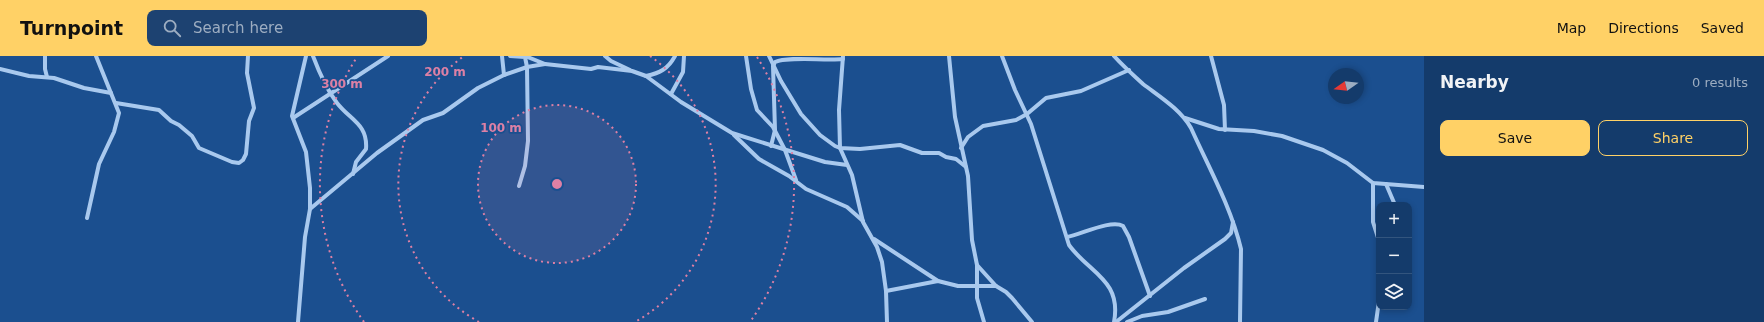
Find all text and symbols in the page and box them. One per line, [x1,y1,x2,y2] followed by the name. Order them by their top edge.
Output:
[147,10,427,46] search box
[20,17,123,39] text: Turnpoint
[161,17,183,39] icon: search
[193,19,283,37] text: Search here
[1557,20,1586,36] text: Map
[1608,20,1679,36] text: Directions
[1701,20,1744,36] text: Saved
[424,65,466,79] text: 200 m
[1328,68,1364,104] north arrow
[1440,72,1509,92] text: Nearby
[1692,75,1748,90] text: 0 results
[321,77,363,91] text: 300 m
[1440,120,1590,156] button: Save
[1598,120,1748,156] button: Share
[480,121,522,135] text: 100 m
[550,177,564,191] centre of rings
[1376,202,1412,310] map controls
[1376,202,1412,238] button: +
[1376,238,1412,274] button: −
[1376,274,1412,310] button: layers

